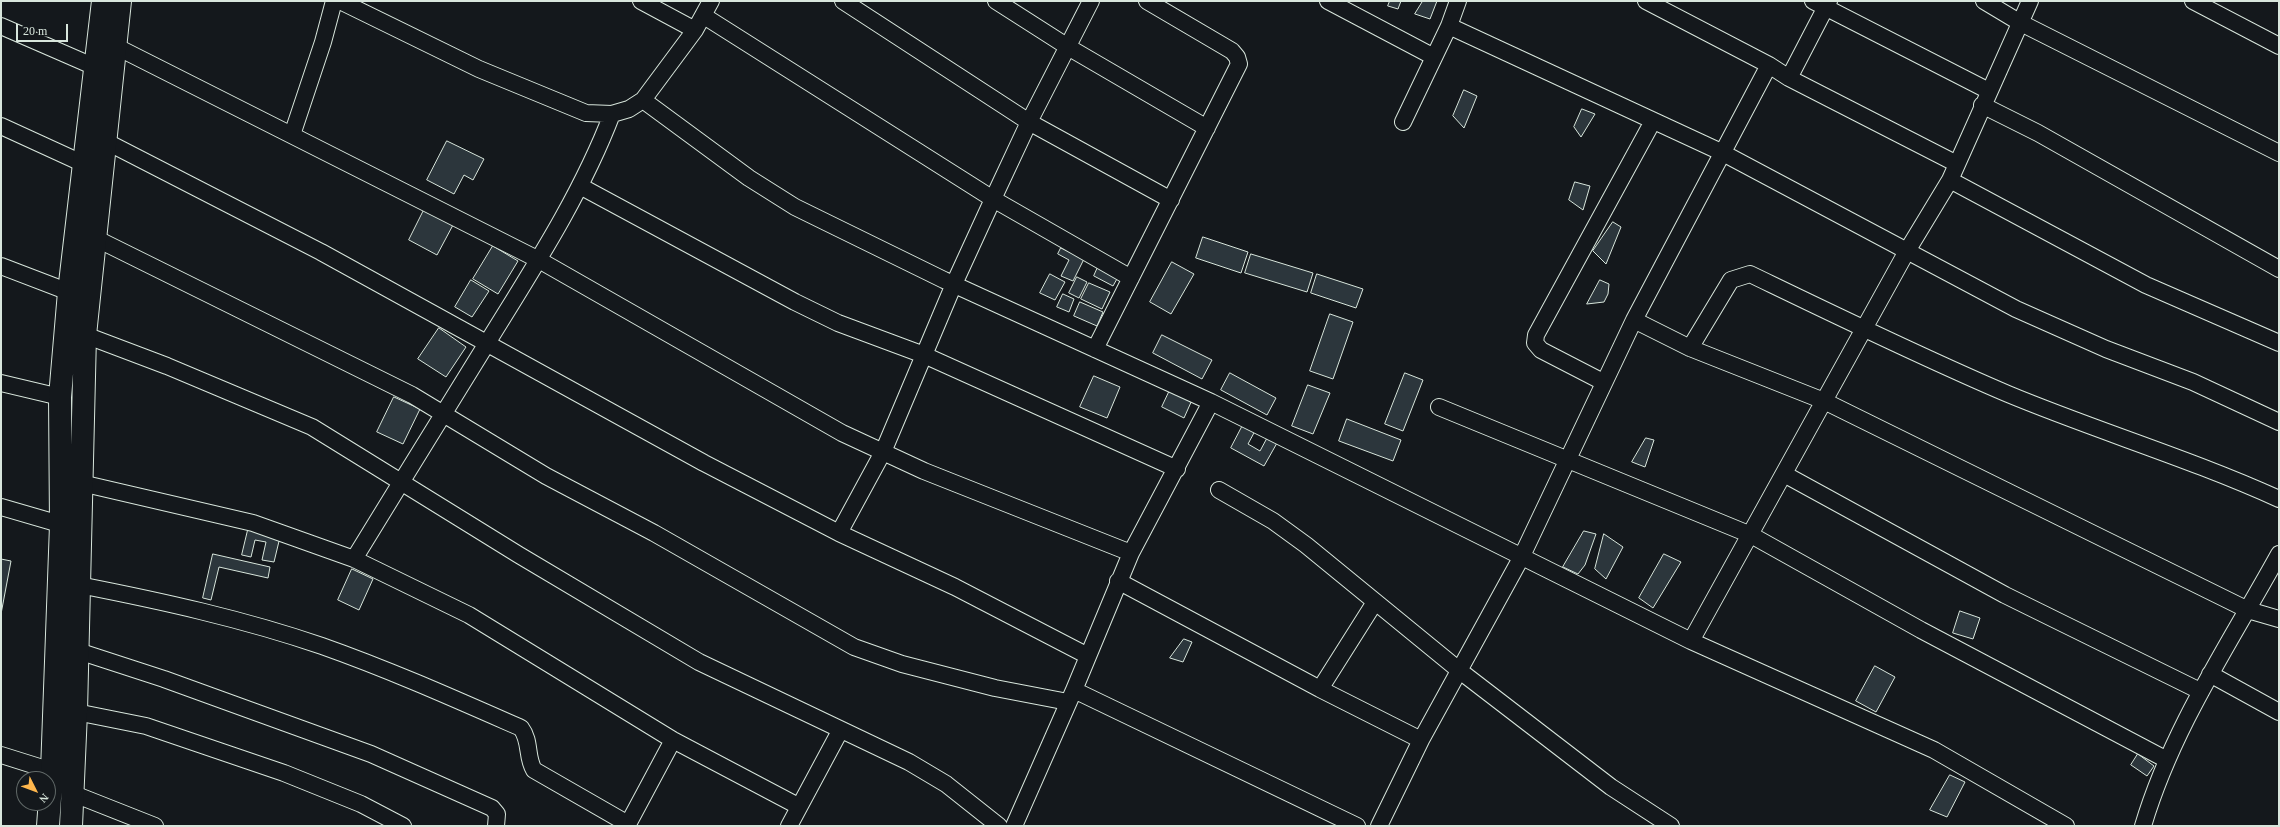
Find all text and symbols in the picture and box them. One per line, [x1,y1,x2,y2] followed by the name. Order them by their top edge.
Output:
[18,16,70,42] scale bar
[23,24,47,38] text: 20 m
[16,771,56,811] north arrow
[37,791,51,805] text: N

